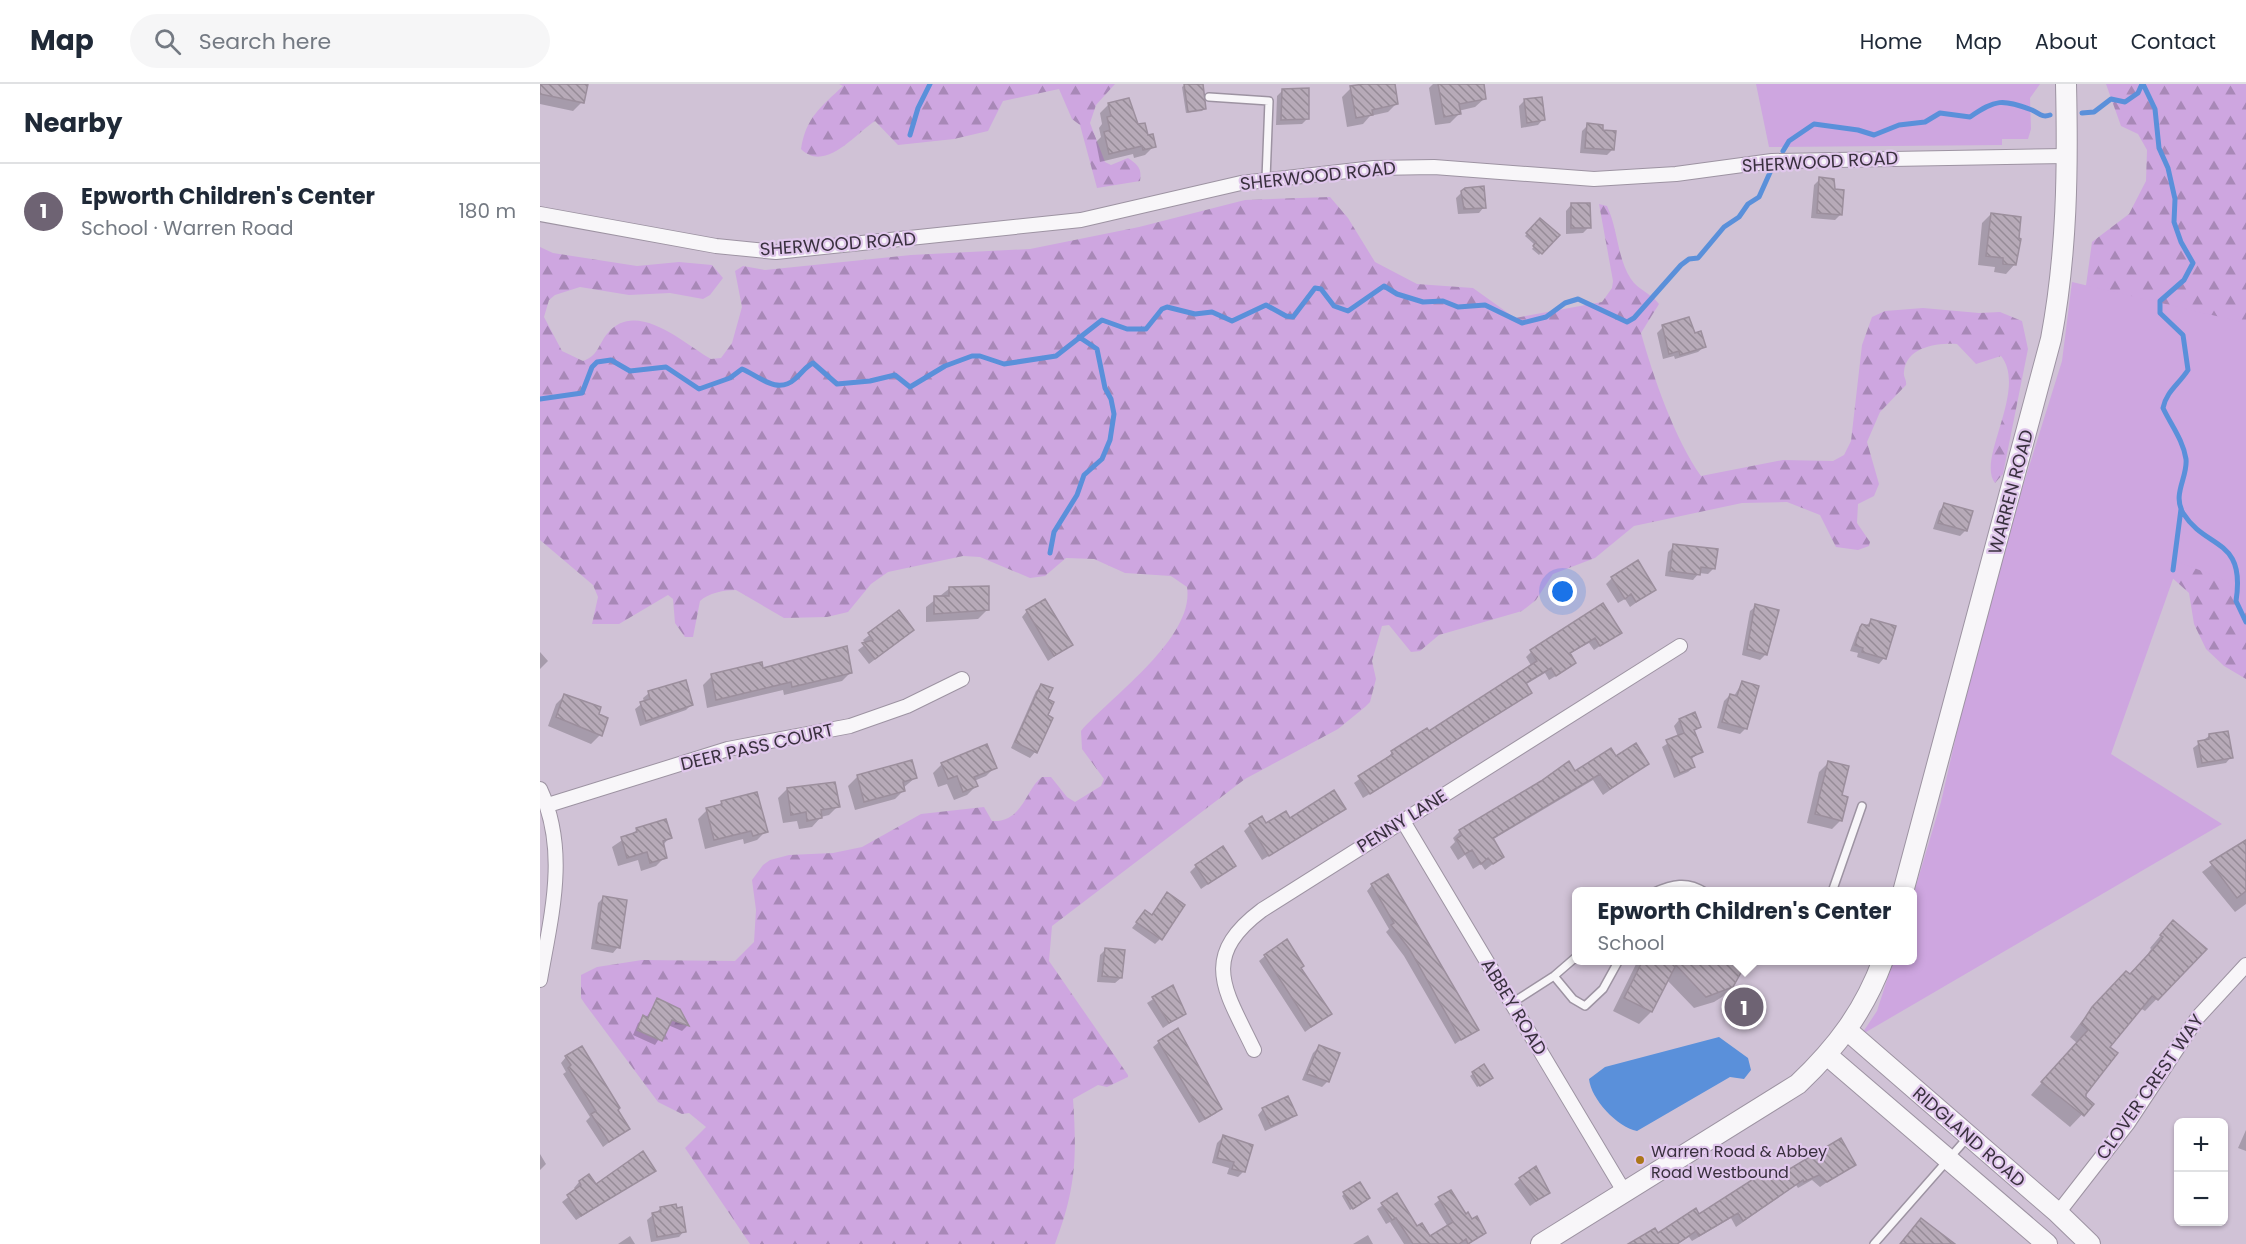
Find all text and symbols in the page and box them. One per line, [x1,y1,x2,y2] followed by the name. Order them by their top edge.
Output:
[130,14,550,68] search box
[30,21,94,60] text: Map
[151,25,184,58] icon: search
[199,26,331,57] text: Search here
[1860,27,1922,56] text: Home
[1955,27,2002,56] text: Map
[2035,27,2098,56] text: About
[2131,27,2216,56] text: Contact
[24,105,122,141] text: Nearby
[1741,145,1899,178] street label: SHERWOOD ROAD
[1239,155,1397,196] street label: SHERWOOD ROAD
[81,181,375,212] text: Epworth Children's Center
[40,197,47,225] text: 1
[458,197,516,225] text: 180 m
[81,214,294,242] text: School · Warren Road
[759,226,917,261] street label: SHERWOOD ROAD
[1982,427,2039,557] street label: WARREN ROAD
[1548,577,1577,606] your location
[678,717,836,776] street label: DEER PASS COURT
[1352,783,1452,858] street label: PENNY LANE
[1572,887,1917,965] popup
[1598,896,1891,927] text: Epworth Children's Center
[1598,929,1665,957] text: School
[1476,954,1553,1060] street label: ABBEY ROAD
[1724,984,1764,1030] pin: 1
[2090,1009,2210,1164] street label: CLOVER CREST WAY
[1907,1081,2031,1193] street label: RIDGLAND ROAD
[2174,1118,2228,1226] map controls
[2174,1118,2228,1172] button: +
[1651,1140,1827,1184] place label: Warren Road & Abbey Road Westbound
[1634,1154,1646,1166] marker: Warren Road & Abbey Road Westbound
[2174,1172,2228,1226] button: −

